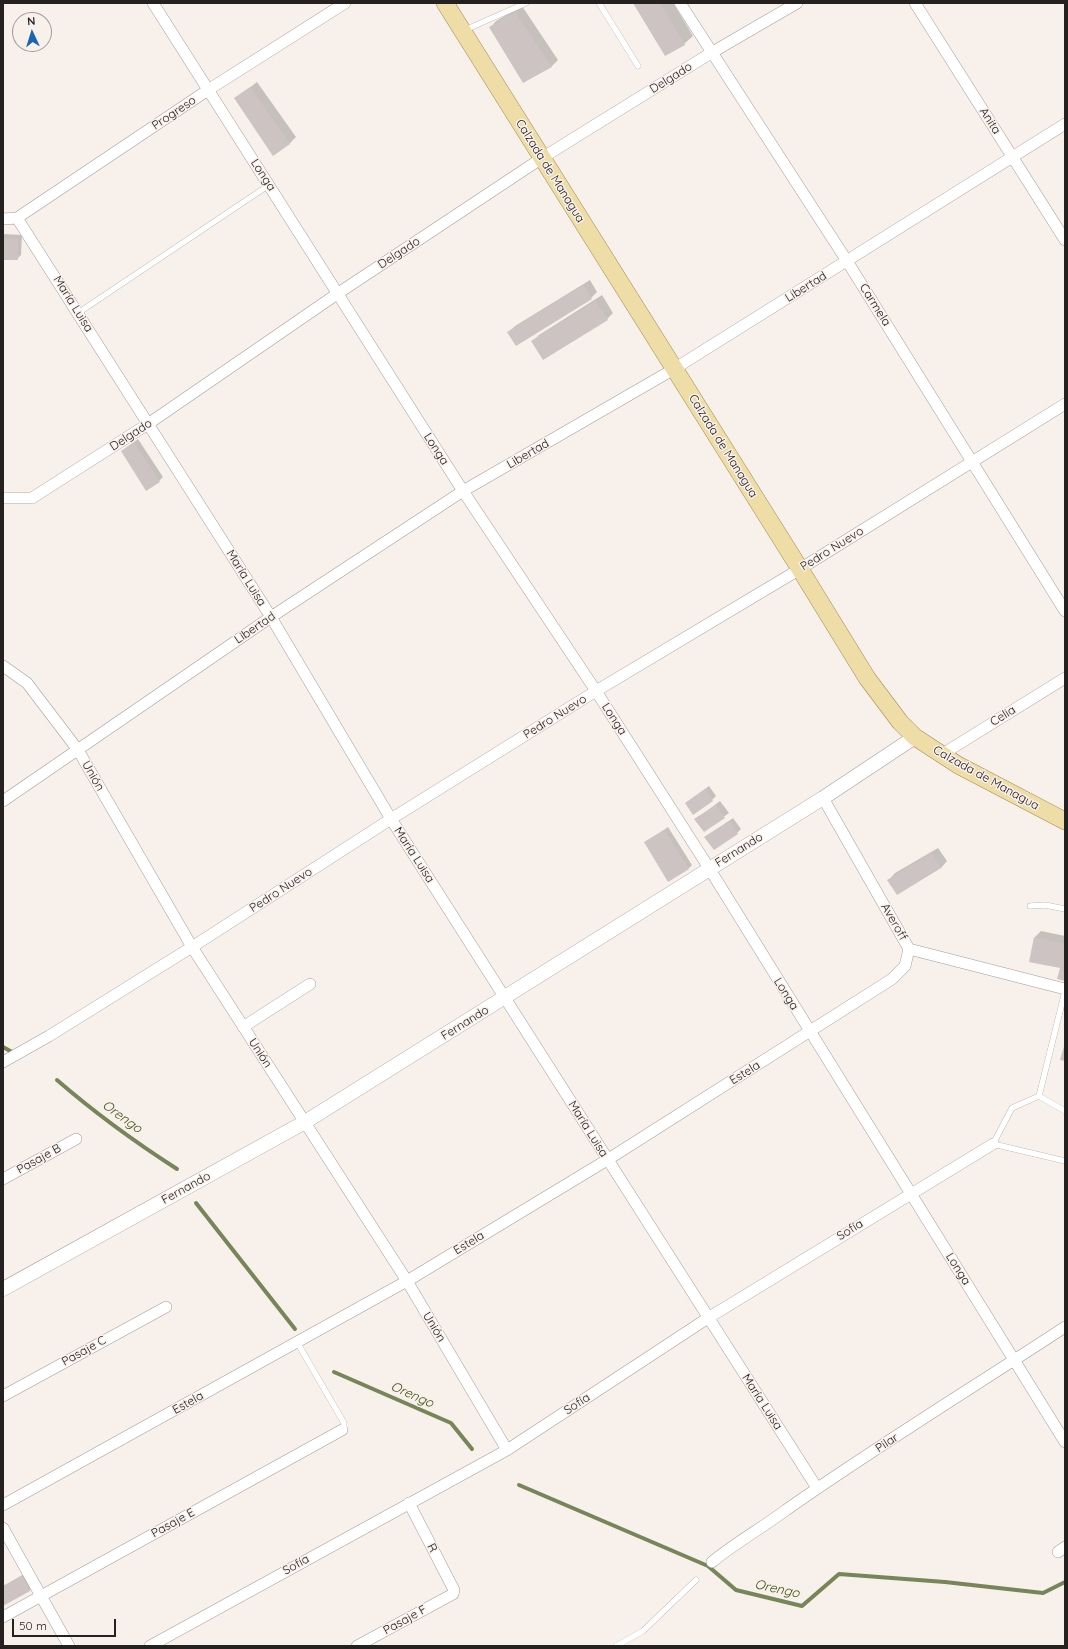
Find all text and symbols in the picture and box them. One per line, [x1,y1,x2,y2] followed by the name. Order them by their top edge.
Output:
[12,12,52,52] north arrow
[27,14,36,28] text: N
[647,59,695,97] street label: Delgado
[149,93,199,133] street label: Progreso
[976,105,1004,137] street label: Anita
[512,117,588,225] street label: Calzada de Managua
[247,156,279,194] street label: Longa
[375,234,423,272] street label: Delgado
[783,269,829,305] street label: Libertad
[50,273,96,335] street label: María Luisa
[856,281,894,329] street label: Carmela
[685,392,761,500] street label: Calzada de Managua
[107,416,155,454] street label: Delgado
[420,430,452,468] street label: Longa
[504,436,552,472] street label: Libertad
[798,524,866,574] street label: Pedro Nuevo
[223,547,269,609] street label: María Luisa
[232,609,278,647] street label: Libertad
[521,692,589,742] street label: Pedro Nuevo
[598,700,630,738] street label: Longa
[988,703,1018,729] street label: Celia
[930,743,1042,813] street label: Calzada de Managua
[79,758,107,794] street label: Unión
[391,824,437,886] street label: María Luisa
[712,830,766,870] street label: Fernando
[247,864,315,916] street label: Pedro Nuevo
[878,901,910,943] street label: Averoff
[771,975,801,1013] street label: Longa
[438,1003,492,1043] street label: Fernando
[245,1036,275,1070] street label: Unión
[727,1058,763,1088] street label: Estela
[99,1097,145,1137] water label: Orengo
[565,1098,611,1160] street label: María Luisa
[14,1141,64,1177] street label: Pasaje B
[159,1169,213,1207] street label: Fernando
[834,1216,866,1244] street label: Sofía
[451,1228,487,1258] street label: Estela
[943,1250,973,1288] street label: Longa
[420,1309,448,1345] street label: Unión
[59,1333,109,1369] street label: Pasaje C
[739,1371,785,1433] street label: María Luisa
[388,1379,436,1411] water label: Orengo
[170,1389,206,1417] street label: Estela
[561,1390,593,1418] street label: Sofía
[873,1430,901,1456] street label: Pilar
[149,1505,197,1541] street label: Pasaje E
[424,1541,440,1555] street label: R
[280,1552,312,1578] street label: Sofía
[753,1577,801,1601] water label: Orengo
[381,1602,429,1638] street label: Pasaje F
[14,1611,118,1637] scale bar
[19,1618,47,1633] text: 50 m

